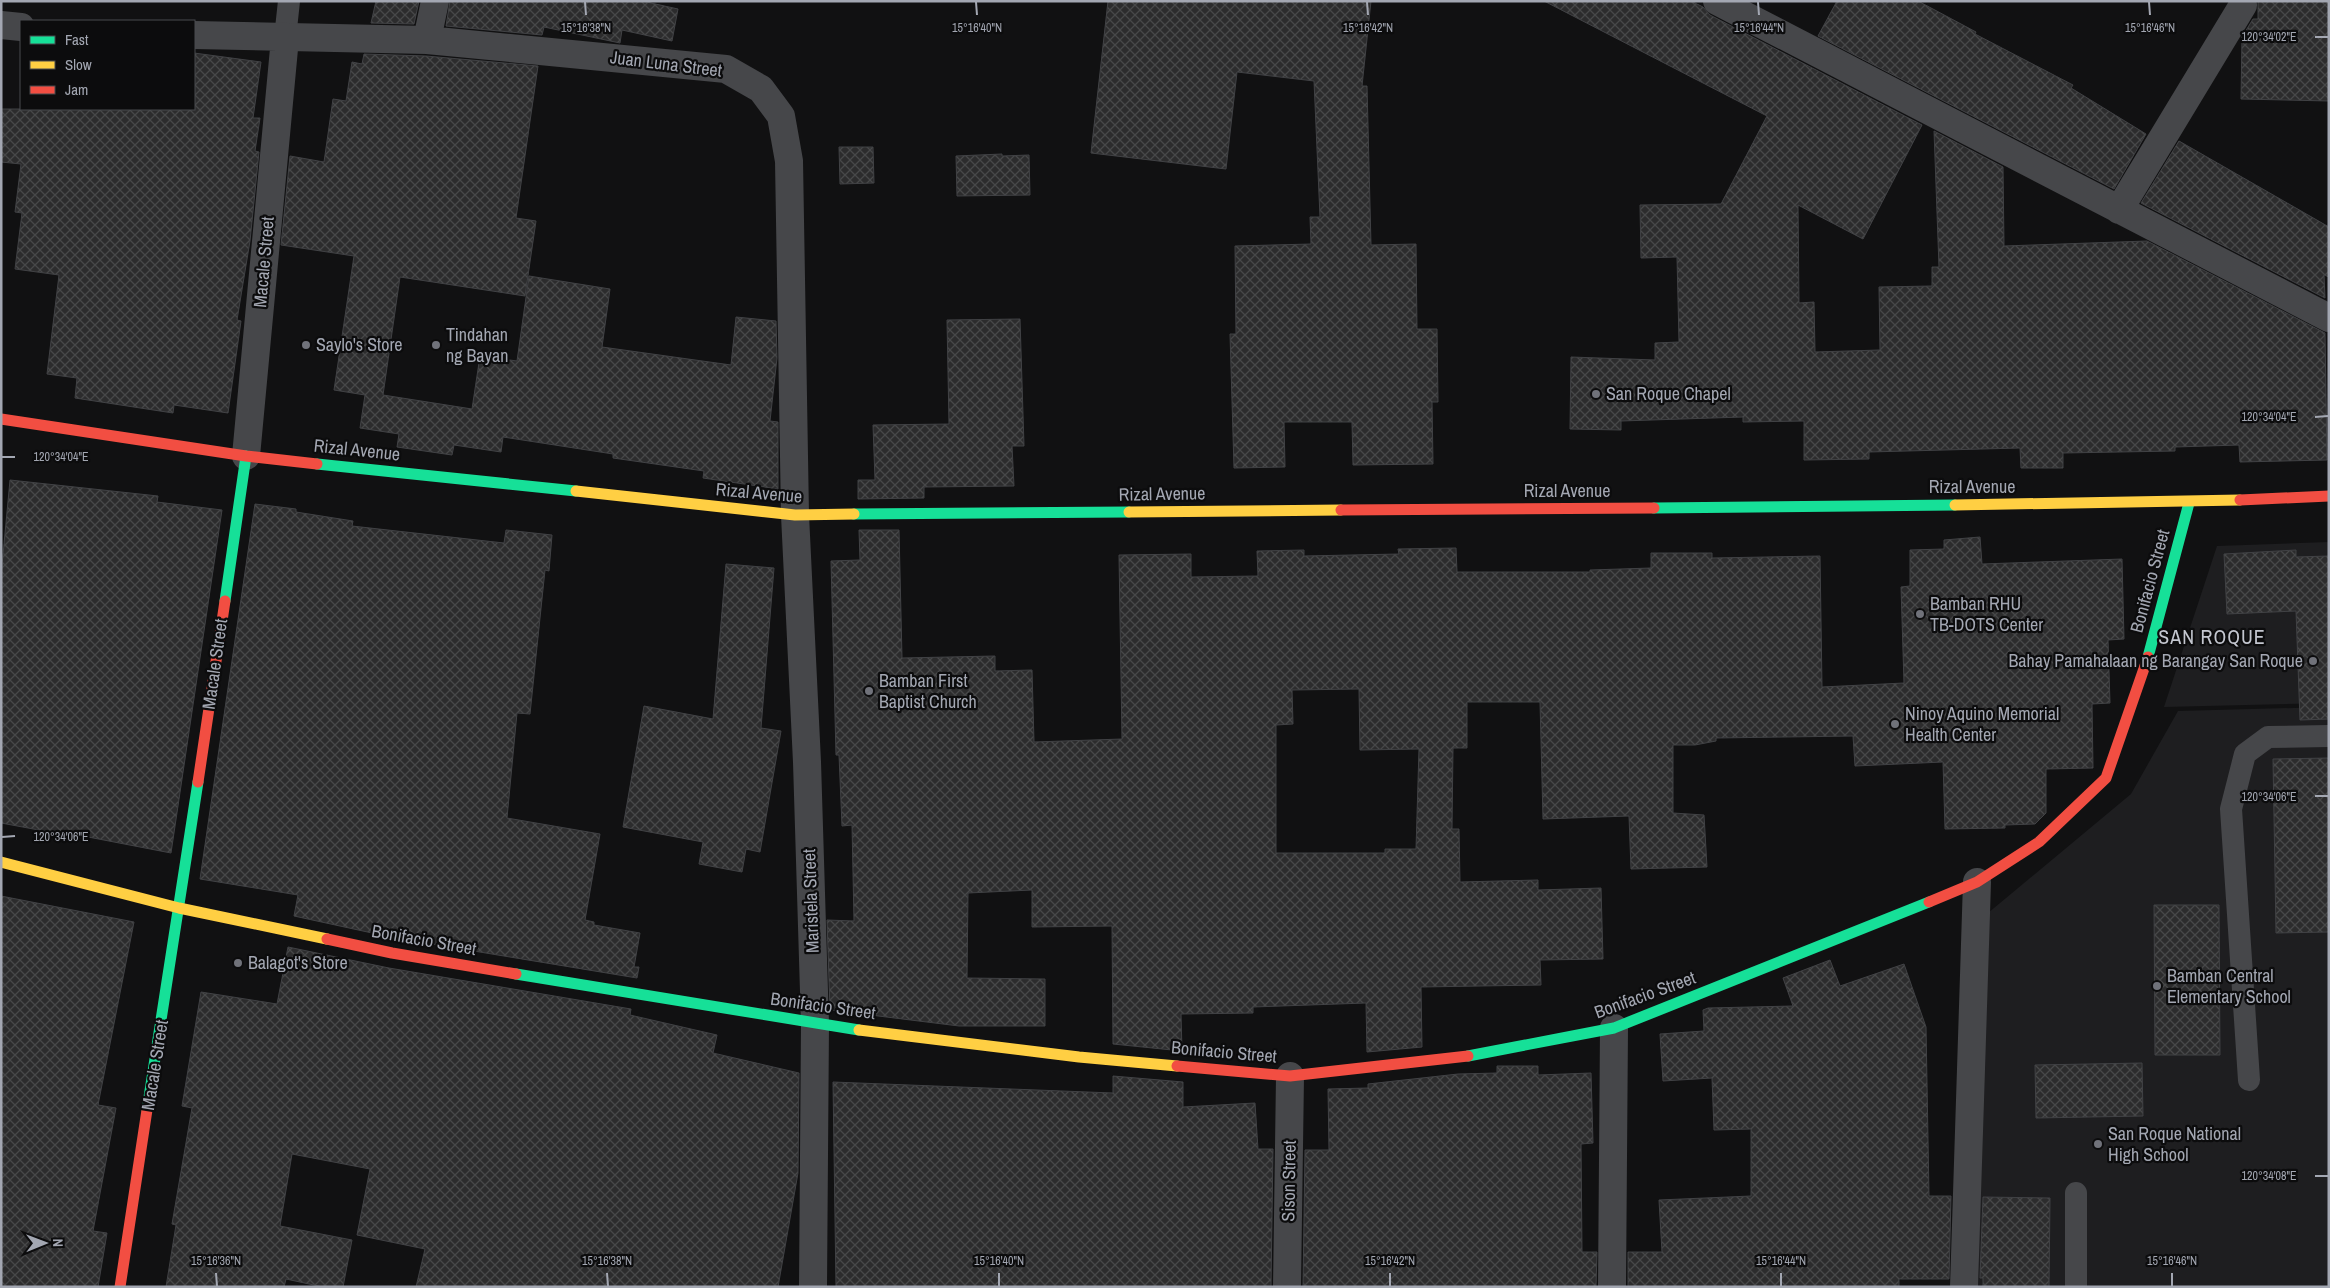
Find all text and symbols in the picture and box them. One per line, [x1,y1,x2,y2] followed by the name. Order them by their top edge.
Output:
[20,20,195,110] legend
[561,20,611,36] text: 15°16'38"N
[952,20,1002,36] text: 15°16'40"N
[1343,20,1393,36] text: 15°16'42"N
[1734,20,1784,36] text: 15°16'44"N
[2125,20,2175,36] text: 15°16'46"N
[65,29,89,50] text: Fast
[2241,29,2297,45] text: 120°34'02"E
[609,44,723,83] street label: Juan Luna Street
[65,54,92,75] text: Slow
[65,79,88,100] text: Jam
[247,216,280,308] street label: Macale Street
[446,322,508,368] place label: Tindahan ng Bayan
[316,332,403,357] place label: Saylo's Store
[300,339,312,351] marker: Saylo's Store
[430,339,442,351] marker: Tindahan ng Bayan
[1606,381,1731,406] place label: San Roque Chapel
[1590,388,1602,400] marker: San Roque Chapel
[2241,409,2297,425] text: 120°34'04"E
[313,433,401,466] street label: Rizal Avenue
[33,449,89,465] text: 120°34'04"E
[1929,474,2015,499] street label: Rizal Avenue
[715,476,803,509] street label: Rizal Avenue
[1524,478,1610,503] street label: Rizal Avenue
[1118,480,1206,507] street label: Rizal Avenue
[2124,527,2175,635] street label: Bonifacio Street
[1930,591,2043,637] place label: Bamban RHU TB-DOTS Center
[1914,608,1926,620] marker: Bamban RHU TB-DOTS Center
[196,617,233,711] street label: Macale Street
[2158,623,2266,650] district label: SAN ROQUE
[2008,648,2303,673] place label: Bahay Pamahalaan ng Barangay San Roque
[2307,655,2319,667] marker: Bahay Pamahalaan ng Barangay San Roque
[879,668,977,714] place label: Bamban First Baptist Church
[863,685,875,697] marker: Bamban First Baptist Church
[1905,701,2059,747] place label: Ninoy Aquino Memorial Health Center
[1889,718,1901,730] marker: Ninoy Aquino Memorial Health Center
[2241,789,2297,805] text: 120°34'06"E
[33,829,89,845] text: 120°34'06"E
[796,849,825,954] street label: Maristela Street
[370,918,478,961] street label: Bonifacio Street
[248,950,348,975] place label: Balagot's Store
[232,957,244,969] marker: Balagot's Store
[2167,963,2291,1009] place label: Bamban Central Elementary School
[1591,965,1699,1024] street label: Bonifacio Street
[2151,980,2163,992] marker: Bamban Central Elementary School
[769,986,877,1025] street label: Bonifacio Street
[135,1018,174,1112] street label: Macale Street
[1170,1034,1278,1069] street label: Bonifacio Street
[2108,1121,2241,1167] place label: San Roque National High School
[2092,1138,2104,1150] marker: San Roque National High School
[1275,1140,1302,1222] street label: Sison Street
[2241,1168,2297,1184] text: 120°34'08"E
[20,1218,70,1268] north arrow
[49,1238,67,1247] text: N
[191,1253,241,1269] text: 15°16'36"N
[582,1253,632,1269] text: 15°16'38"N
[974,1253,1024,1269] text: 15°16'40"N
[1365,1253,1415,1269] text: 15°16'42"N
[1756,1253,1806,1269] text: 15°16'44"N
[2147,1253,2197,1269] text: 15°16'46"N

